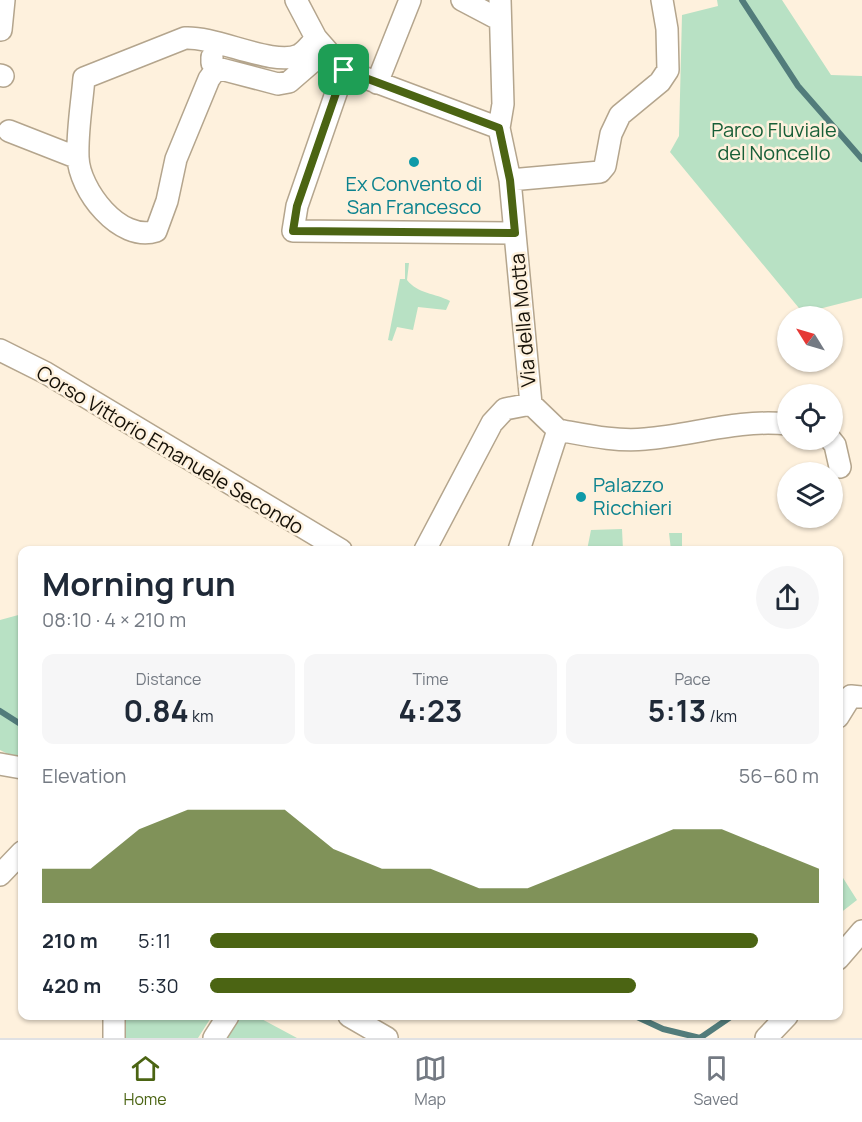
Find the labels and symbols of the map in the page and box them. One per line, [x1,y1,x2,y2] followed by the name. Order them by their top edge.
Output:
[318,44,369,95] pin
[711,116,837,166] park label: Parco Fluviale del Noncello
[407,155,421,169] marker: Ex Convento di San Francesco
[346,170,482,220] place label: Ex Convento di San Francesco
[503,252,542,388] street label: Via della Motta
[777,306,843,372] north arrow
[32,359,309,540] street label: Corso Vittorio Emanuele Secondo
[593,471,672,521] place label: Palazzo Ricchieri
[574,490,588,504] marker: Palazzo Ricchieri

